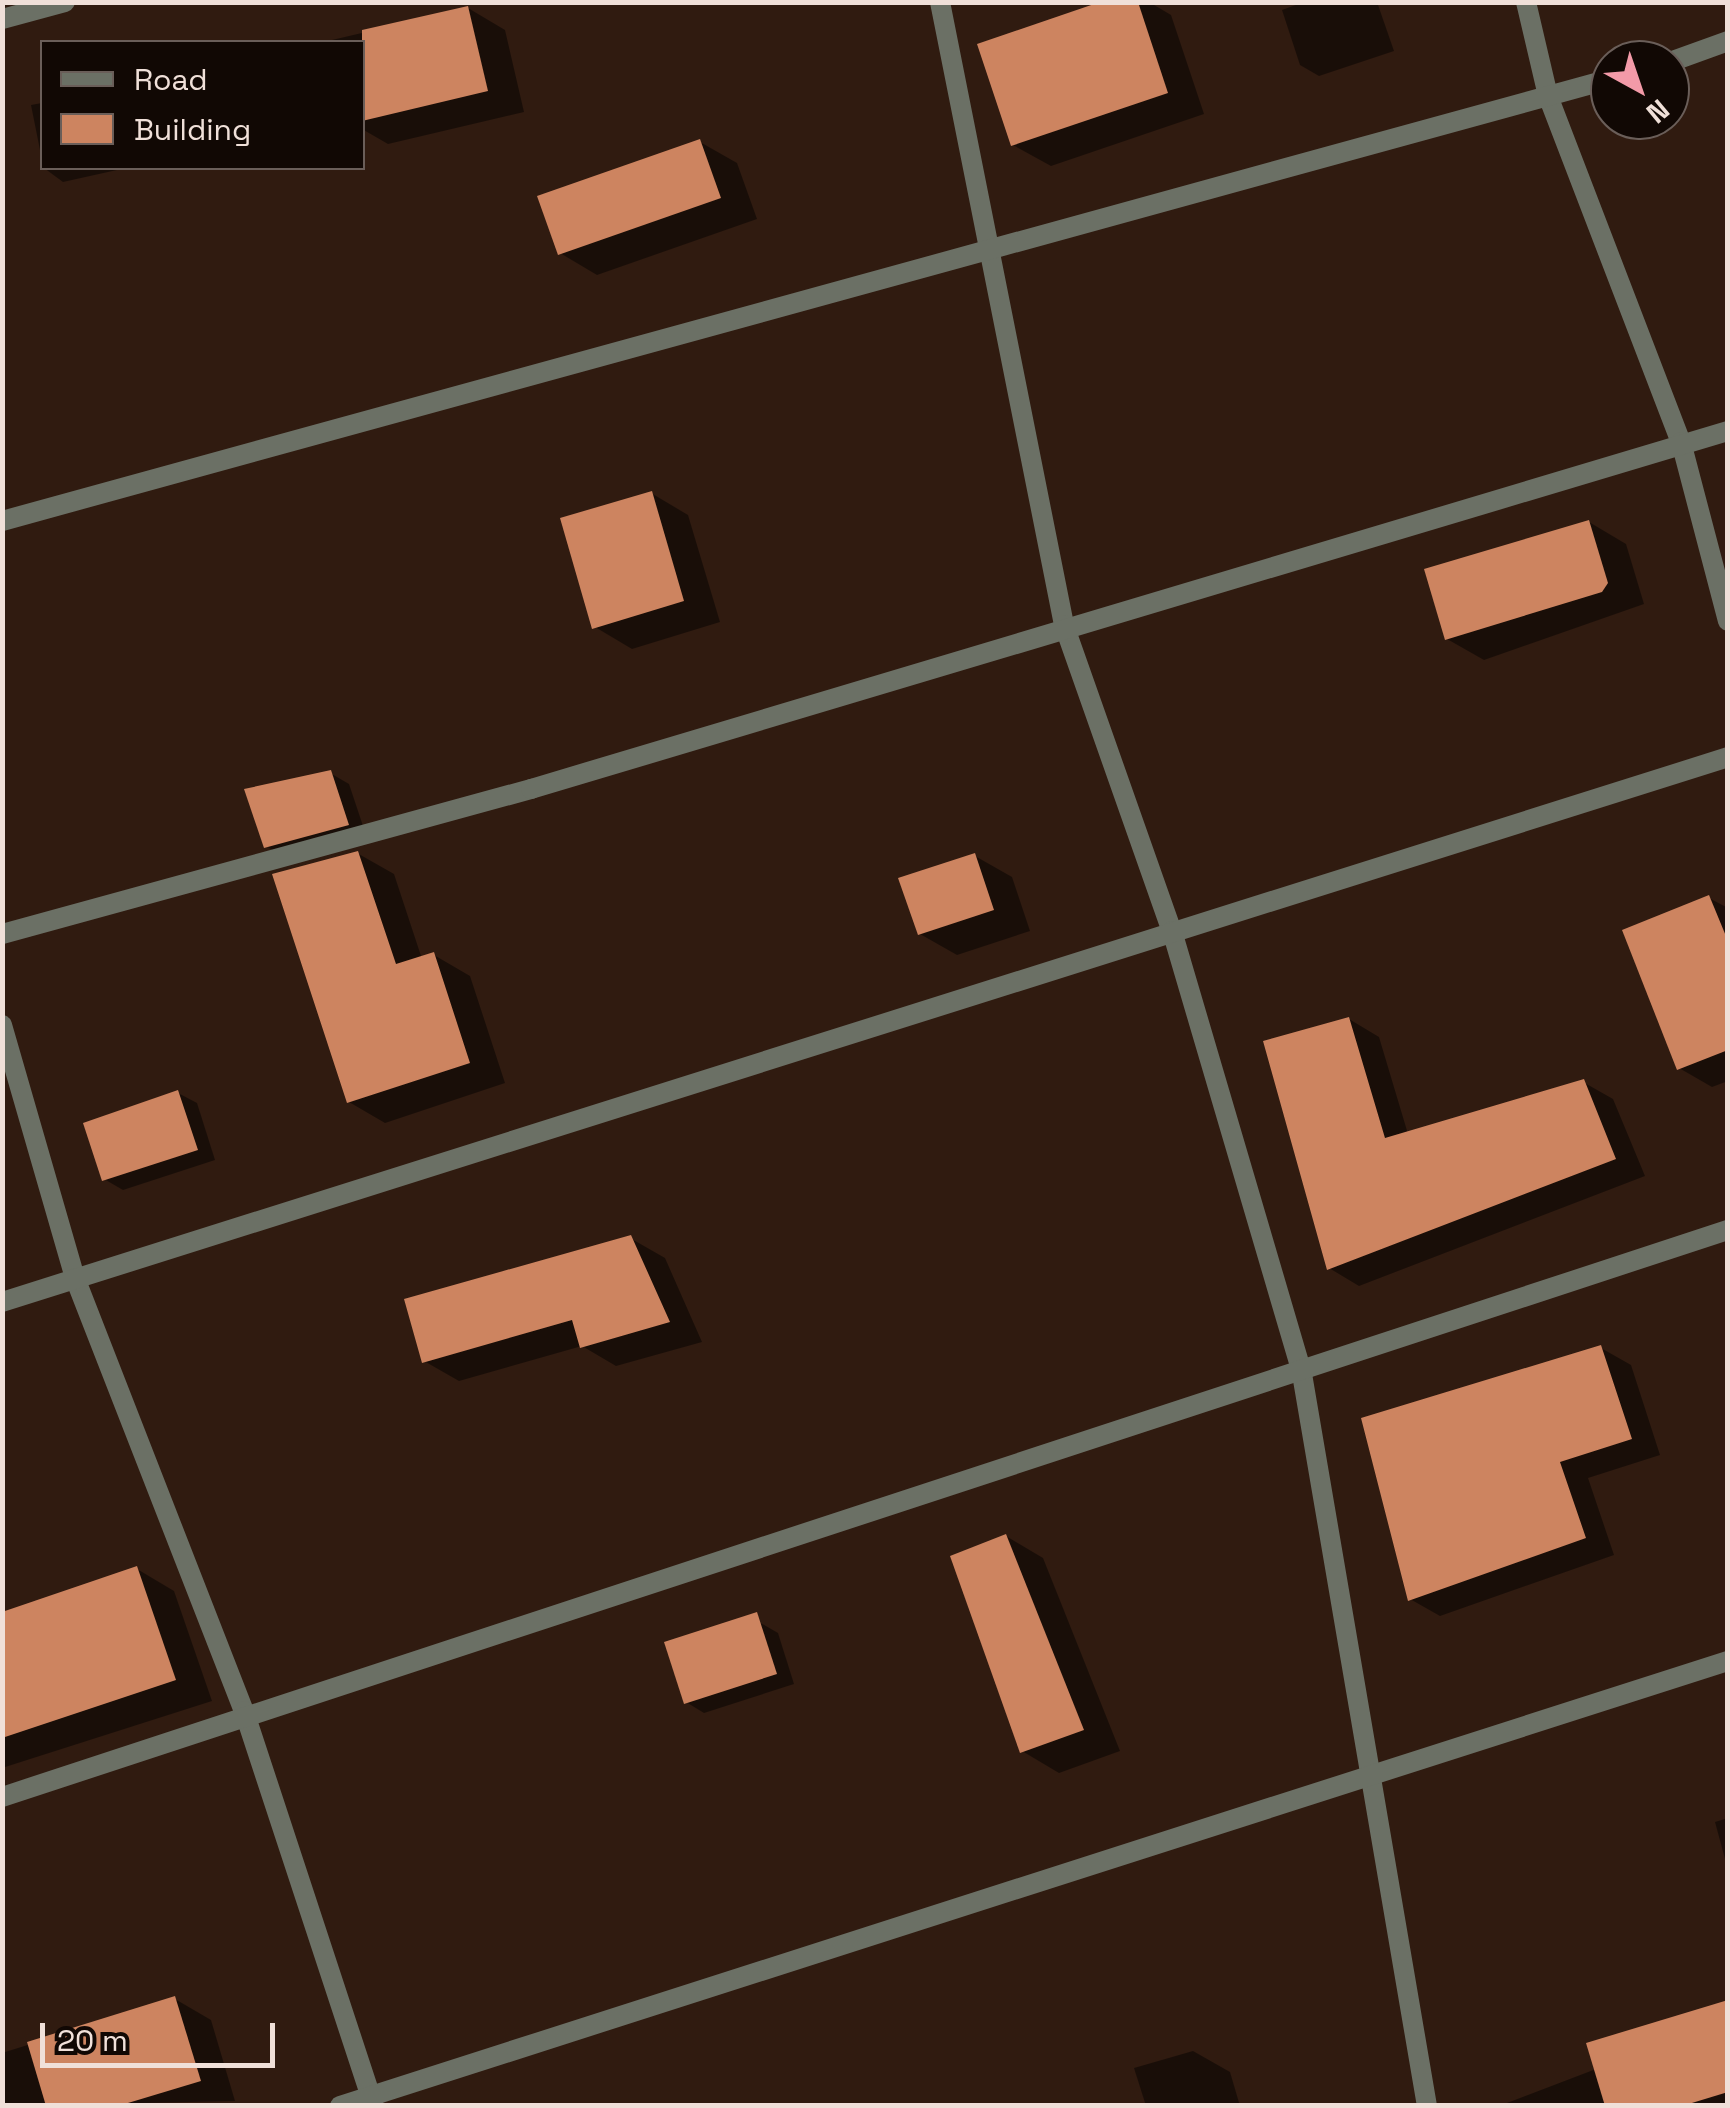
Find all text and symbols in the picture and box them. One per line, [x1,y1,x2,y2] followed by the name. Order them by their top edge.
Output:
[40,40,365,170] legend
[1590,40,1690,140] north arrow
[134,60,208,99] text: Road
[1639,92,1677,131] text: N
[134,110,251,149] text: Building
[45,2003,280,2065] scale bar
[57,2021,128,2060] text: 20 m

